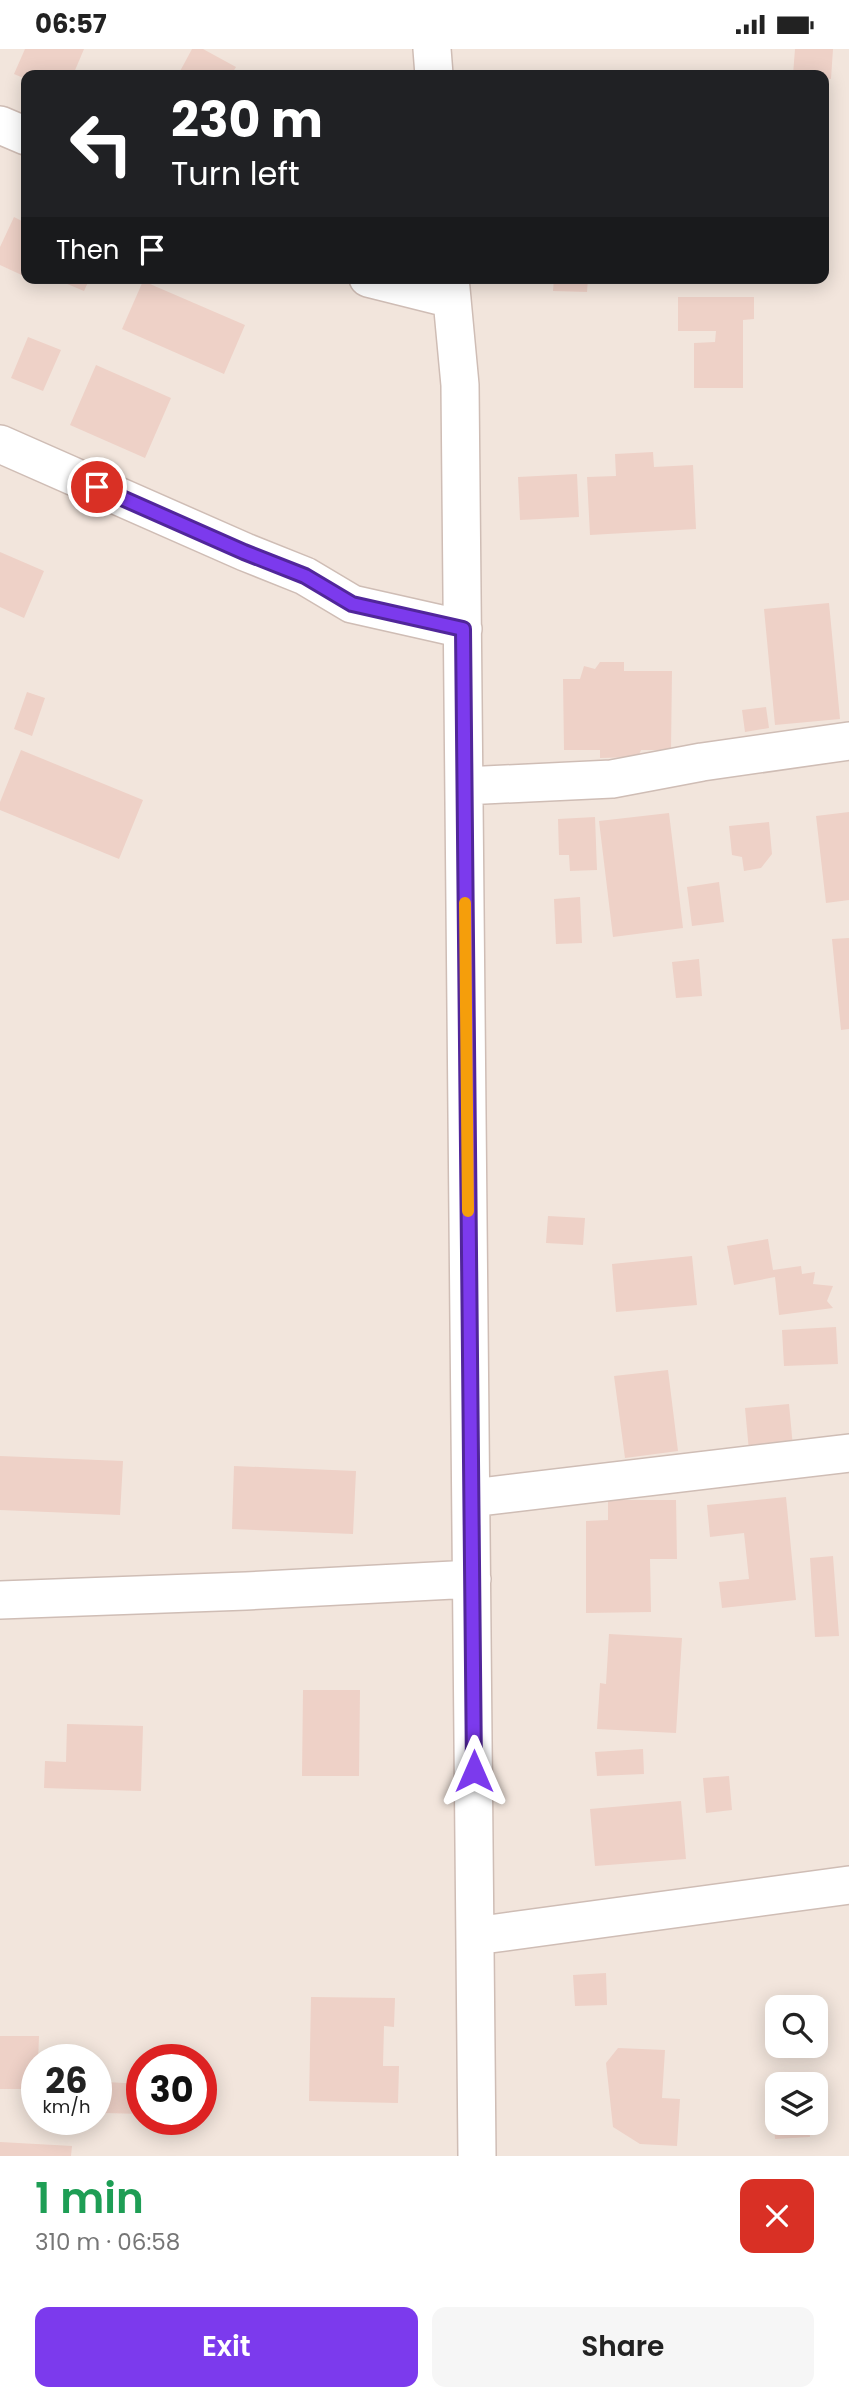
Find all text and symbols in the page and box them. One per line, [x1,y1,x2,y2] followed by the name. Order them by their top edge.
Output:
[35,6,107,42] text: 06:57
[171,86,323,154] text: 230 m
[56,98,147,189] icon: left
[171,151,300,196] text: Turn left
[133,231,171,269] icon: arrive
[56,232,119,268] text: Then
[67,457,127,517] pin
[78,468,116,506] icon: arrive
[437,1734,511,1808] position arrow
[765,1995,828,2135] map controls
[765,1995,828,2058] button: search
[126,2044,217,2135] speed limit sign: 30
[45,2056,88,2105] text: 26
[765,2072,828,2135] button: layers
[43,2094,90,2119] text: km/h
[35,2169,144,2228] text: 1 min
[740,2179,814,2253] button: close
[35,2226,180,2258] text: 310 m · 06:58
[35,2307,418,2387] button: Exit
[432,2307,814,2387] button: Share

